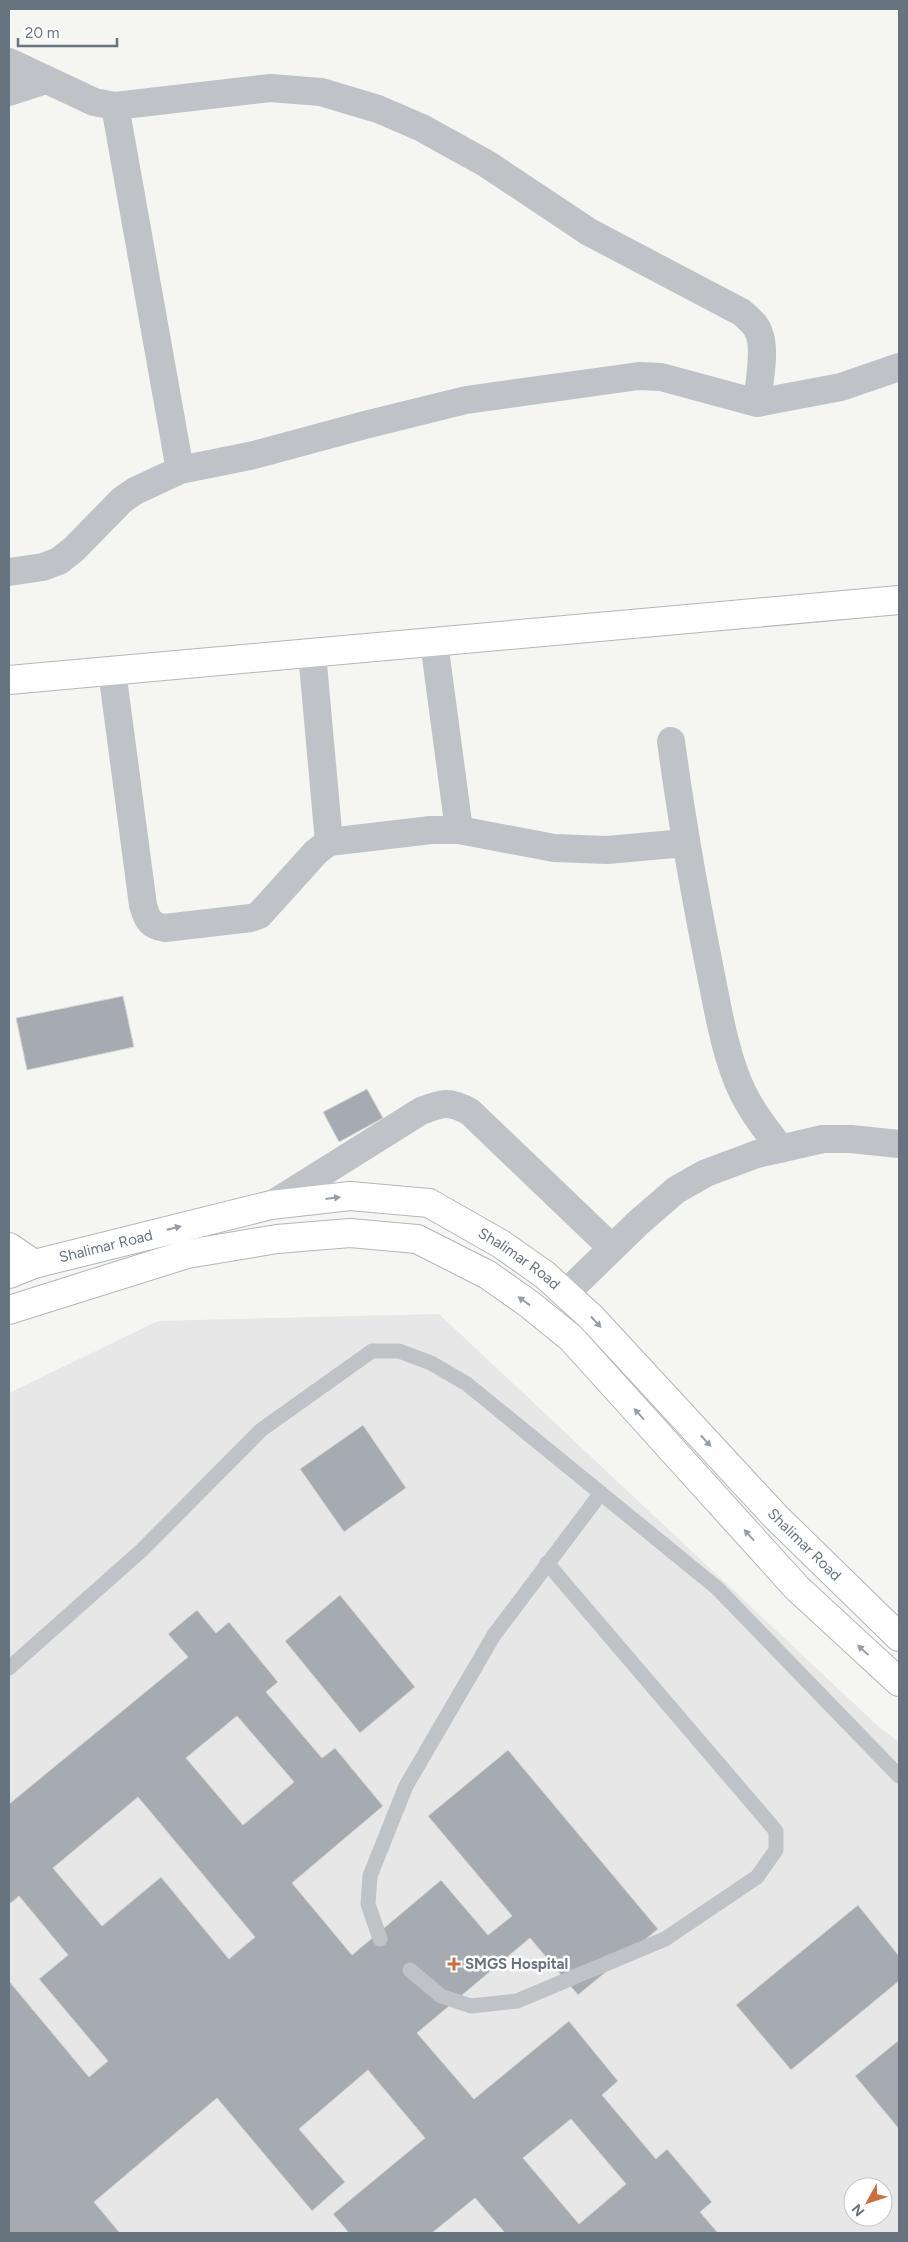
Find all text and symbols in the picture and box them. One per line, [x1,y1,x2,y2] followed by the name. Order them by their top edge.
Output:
[18,15,116,47] scale bar
[25,24,59,42] text: 20 m
[325,1194,341,1202] one-way arrow
[166,1224,181,1232] one-way arrow
[475,1224,564,1293] street label: Shalimar Road
[57,1226,155,1266] street label: Shalimar Road
[517,1296,531,1306] one-way arrow
[590,1316,602,1328] one-way arrow
[634,1408,645,1421] one-way arrow
[700,1435,712,1447] one-way arrow
[764,1505,845,1585] street label: Shalimar Road
[743,1528,754,1541] one-way arrow
[857,1644,869,1656] one-way arrow
[465,1955,568,1973] place label: SMGS Hospital
[447,1957,461,1971] marker: SMGS Hospital
[843,2177,893,2227] north arrow
[848,2200,868,2220] text: N

